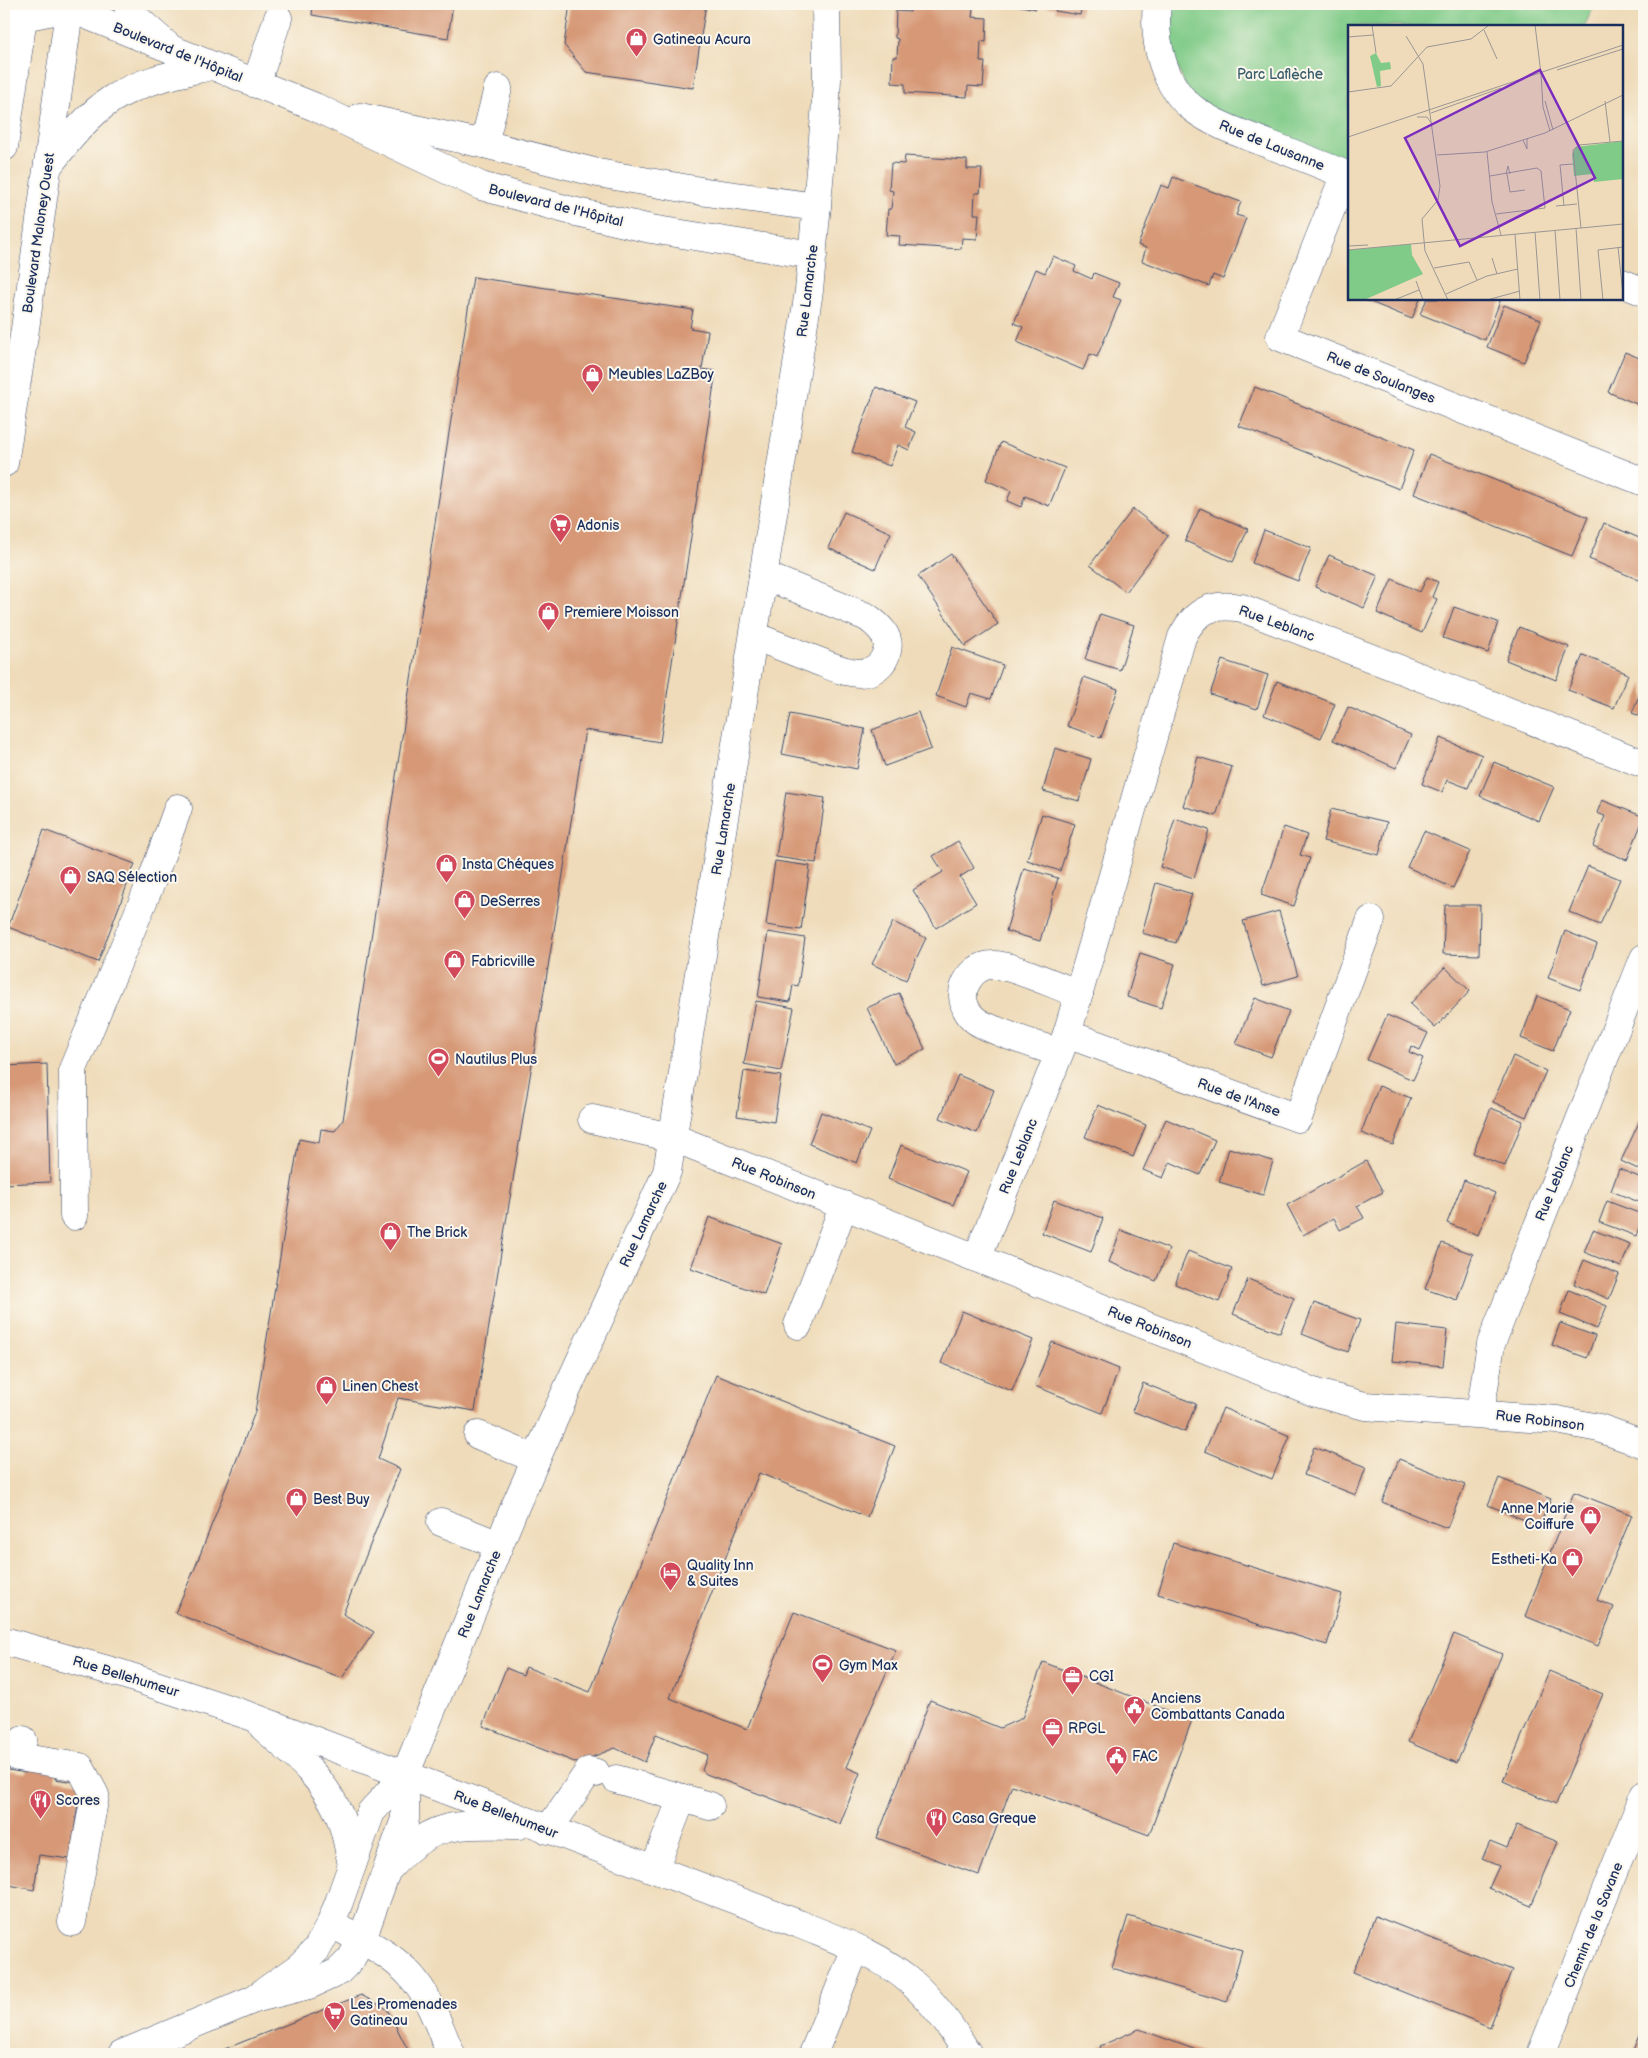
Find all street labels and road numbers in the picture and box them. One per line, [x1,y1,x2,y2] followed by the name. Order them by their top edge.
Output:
[110,19,245,86] street label: Boulevard de l'Hôpital
[1217,117,1327,174] street label: Rue de Lausanne
[19,151,58,314] street label: Boulevard Maloney Ouest
[487,181,625,230] street label: Boulevard de l'Hôpital
[793,244,822,338] street label: Rue Lamarche
[1324,348,1438,407] street label: Rue de Soulanges
[1236,602,1317,645] street label: Rue Leblanc
[708,782,739,876] street label: Rue Lamarche
[1195,1075,1283,1120] street label: Rue de l'Anse
[996,1116,1041,1196] street label: Rue Leblanc
[1532,1143,1577,1223] street label: Rue Leblanc
[729,1154,819,1203] street label: Rue Robinson
[616,1178,671,1270] street label: Rue Lamarche
[1105,1303,1195,1352] street label: Rue Robinson
[1494,1407,1586,1434] street label: Rue Robinson
[454,1548,505,1641] street label: Rue Lamarche
[71,1652,182,1701] street label: Rue Bellehumeur
[451,1787,561,1843] street label: Rue Bellehumeur
[1560,1860,1626,1991] street label: Chemin de la Savane

